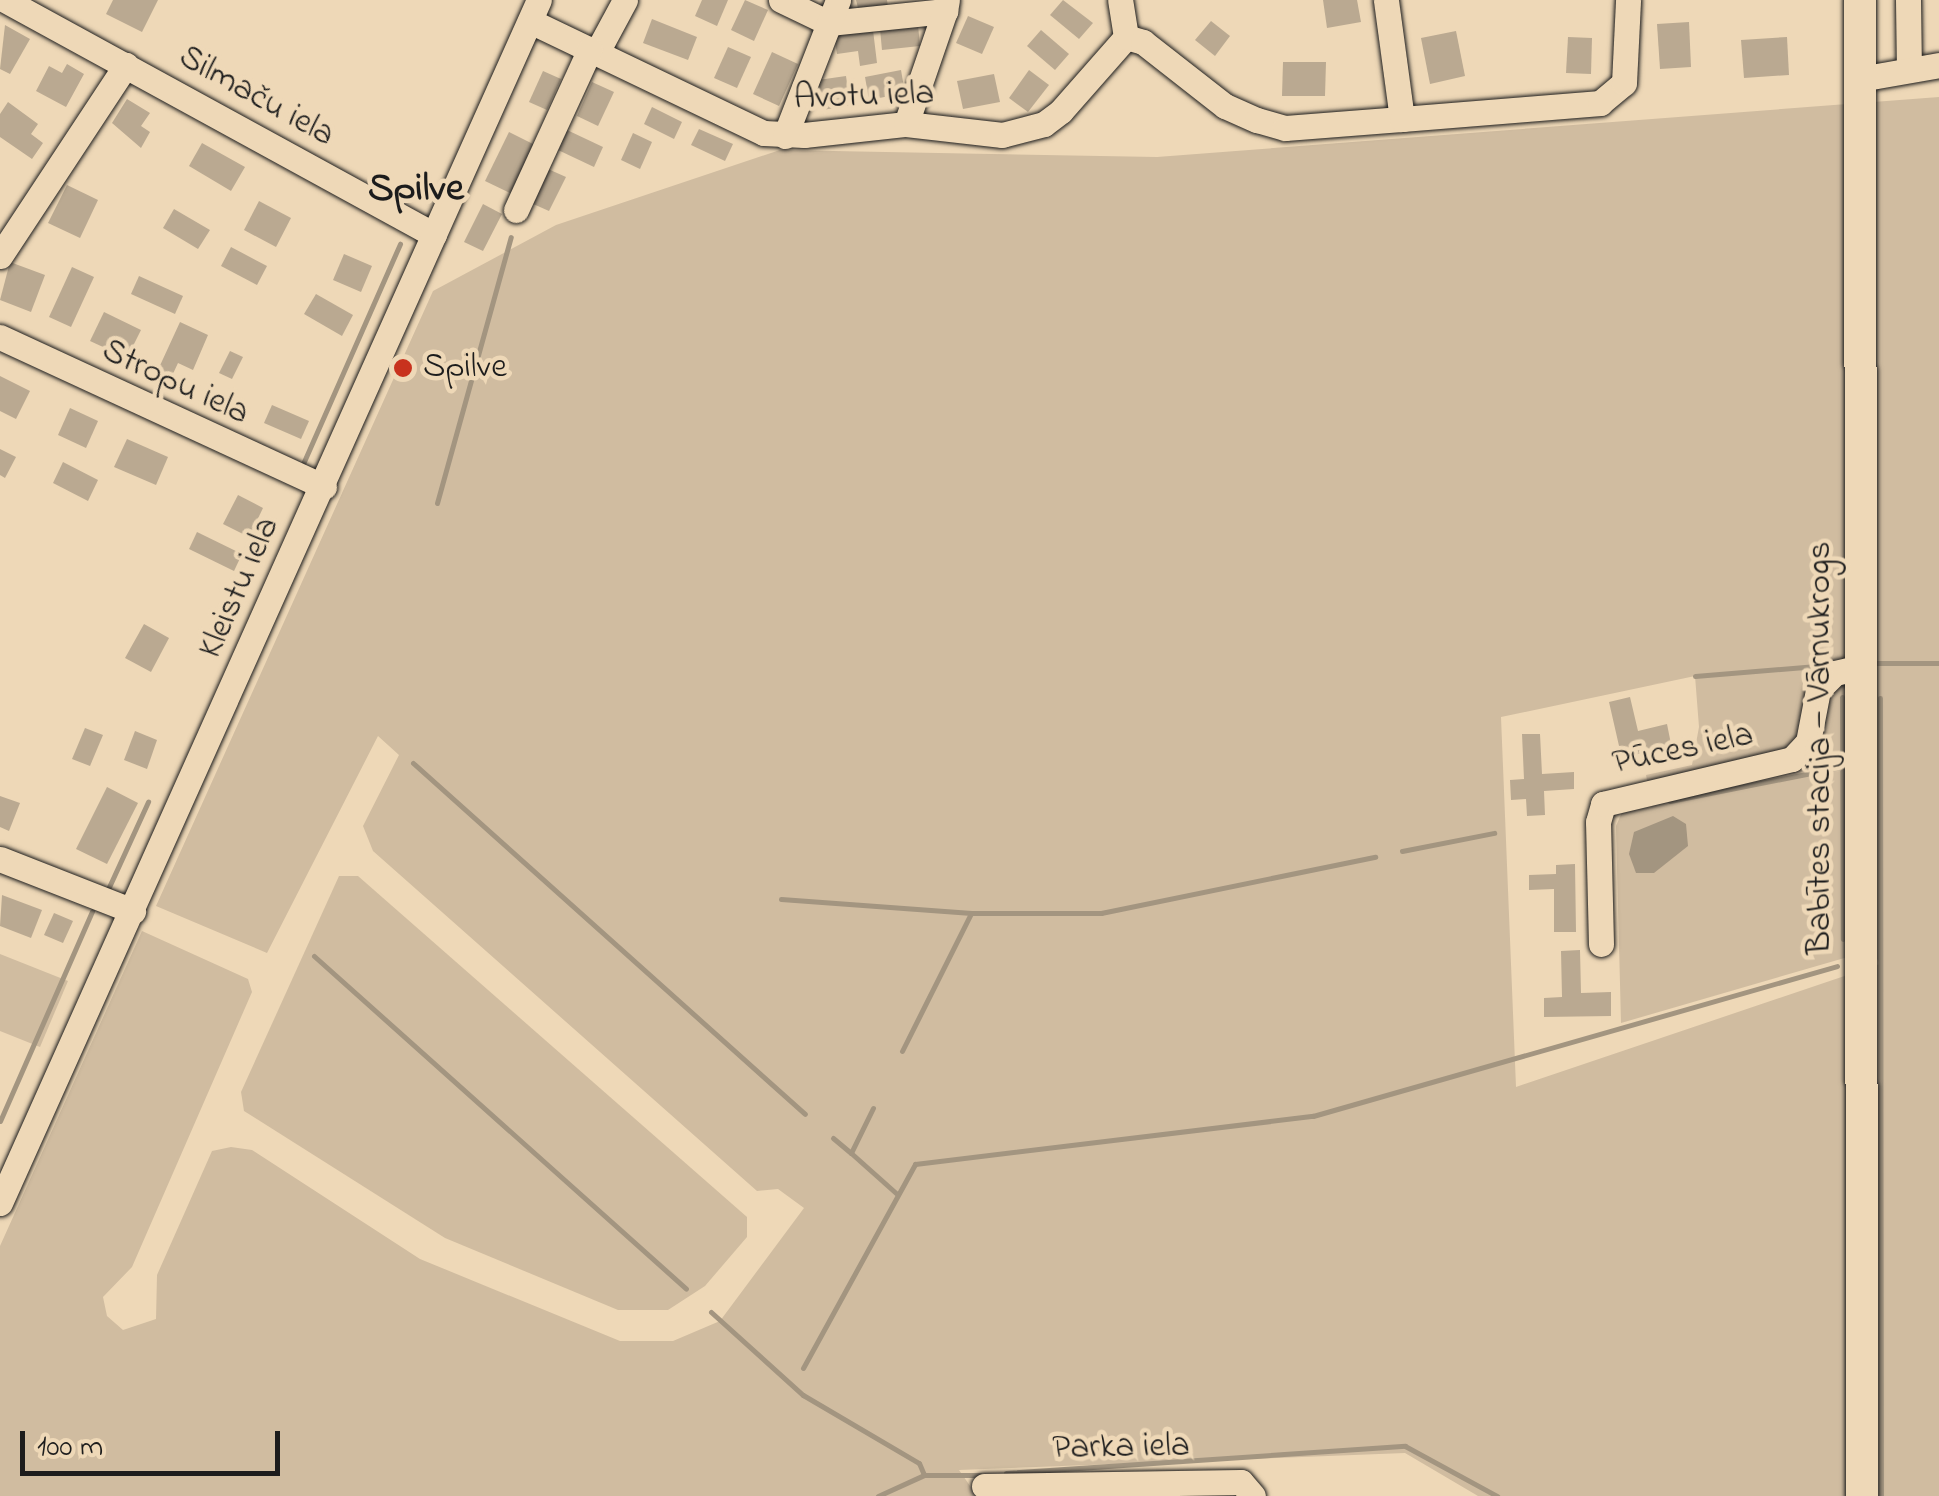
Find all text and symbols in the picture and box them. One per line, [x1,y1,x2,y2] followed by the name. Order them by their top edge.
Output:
[171,37,341,157] street label: Silmaču iela
[793,74,935,120] street label: Avotu iela
[368,166,464,214] district label: Spilve
[95,331,255,435] street label: Stropu iela
[423,347,507,389] place label: Spilve
[392,357,414,379] marker: Spilve
[190,511,290,665] street label: Kleistu iela
[1800,541,1842,955] street label: Babītes stacija — Vārnukrogs
[1609,715,1757,785] street label: Pūces iela
[25,1411,285,1473] scale bar
[37,1426,103,1470] text: 100 m
[1052,1426,1190,1470] street label: Parka iela

